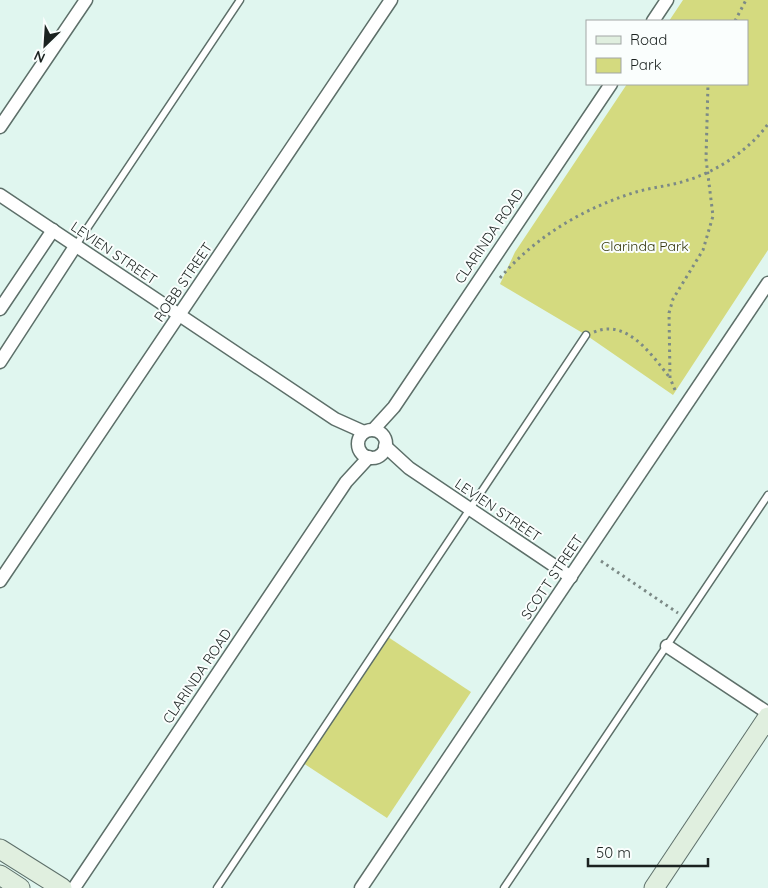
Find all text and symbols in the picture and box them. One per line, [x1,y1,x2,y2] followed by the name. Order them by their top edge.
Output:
[20,20,70,70] north arrow
[586,20,748,85] legend
[630,30,667,49] text: Road
[31,46,48,67] text: N
[630,55,662,74] text: Park
[451,185,527,287] street label: CLARINDA ROAD
[67,218,161,288] street label: LEVIEN STREET
[601,237,689,255] park label: Clarinda Park
[150,239,216,325] street label: ROBB STREET
[451,475,545,545] street label: LEVIEN STREET
[517,531,587,623] street label: SCOTT STREET
[159,625,235,727] street label: CLARINDA ROAD
[588,836,708,868] scale bar
[596,843,631,862] text: 50 m

